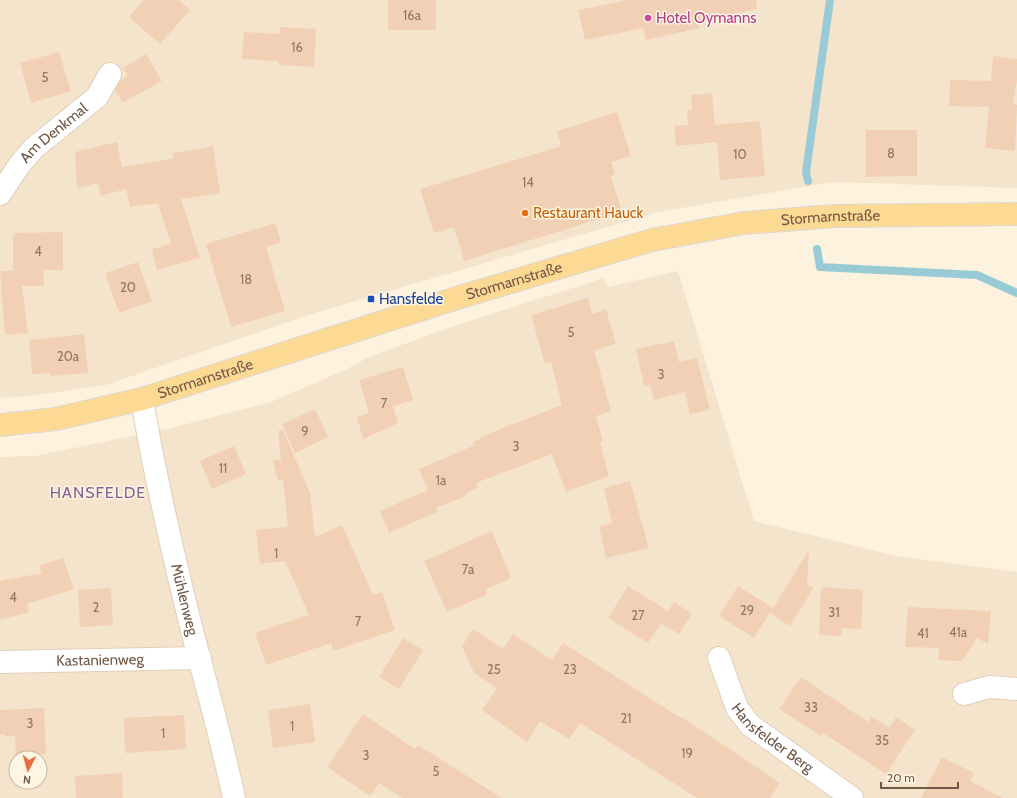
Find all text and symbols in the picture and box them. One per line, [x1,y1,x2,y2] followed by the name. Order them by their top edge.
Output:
[403,7,422,23] house number: 16a
[656,9,757,27] place label: Hotel Oymanns
[643,13,653,23] marker: Hotel Oymanns
[291,39,303,55] house number: 16
[41,69,49,85] house number: 5
[16,99,92,167] street label: Am Denkmal
[887,145,895,161] house number: 8
[733,146,747,162] house number: 10
[522,174,534,190] house number: 14
[533,204,644,222] place label: Restaurant Hauck
[780,207,880,229] street label: Stormarnstraße
[520,208,530,218] marker: Restaurant Hauck
[34,243,42,259] house number: 4
[464,258,565,304] street label: Stormarnstraße
[240,271,252,287] house number: 18
[120,279,136,295] house number: 20
[379,290,444,308] place label: Hansfelde
[366,294,376,304] marker: Hansfelde
[567,324,575,340] house number: 5
[57,348,80,364] house number: 20a
[155,355,256,402] street label: Stormarnstraße
[657,366,665,382] house number: 3
[381,395,388,411] house number: 7
[301,423,309,439] house number: 9
[512,438,520,454] house number: 3
[219,460,227,476] house number: 11
[436,472,447,488] house number: 1a
[50,483,146,502] district label: HANSFELDE
[274,545,278,561] house number: 1
[462,561,475,577] house number: 7a
[167,562,202,638] street label: Mühlenweg
[9,589,17,605] house number: 4
[93,599,100,615] house number: 2
[740,602,754,618] house number: 29
[828,604,840,620] house number: 31
[631,607,645,623] house number: 27
[355,613,362,629] house number: 7
[949,624,968,640] house number: 41a
[917,625,929,641] house number: 41
[56,650,145,670] street label: Kastanienweg
[487,661,501,677] house number: 25
[563,661,577,677] house number: 23
[804,699,818,715] house number: 33
[728,700,818,777] street label: Hansfelder Berg
[620,710,632,726] house number: 21
[26,715,34,731] house number: 3
[290,718,294,734] house number: 1
[161,725,165,741] house number: 1
[875,732,889,748] house number: 35
[681,745,693,761] house number: 19
[362,747,370,763] house number: 3
[8,750,48,790] north arrow
[432,763,440,779] house number: 5
[881,764,958,790] scale bar
[887,770,915,785] text: 20 m
[22,773,32,787] text: N

